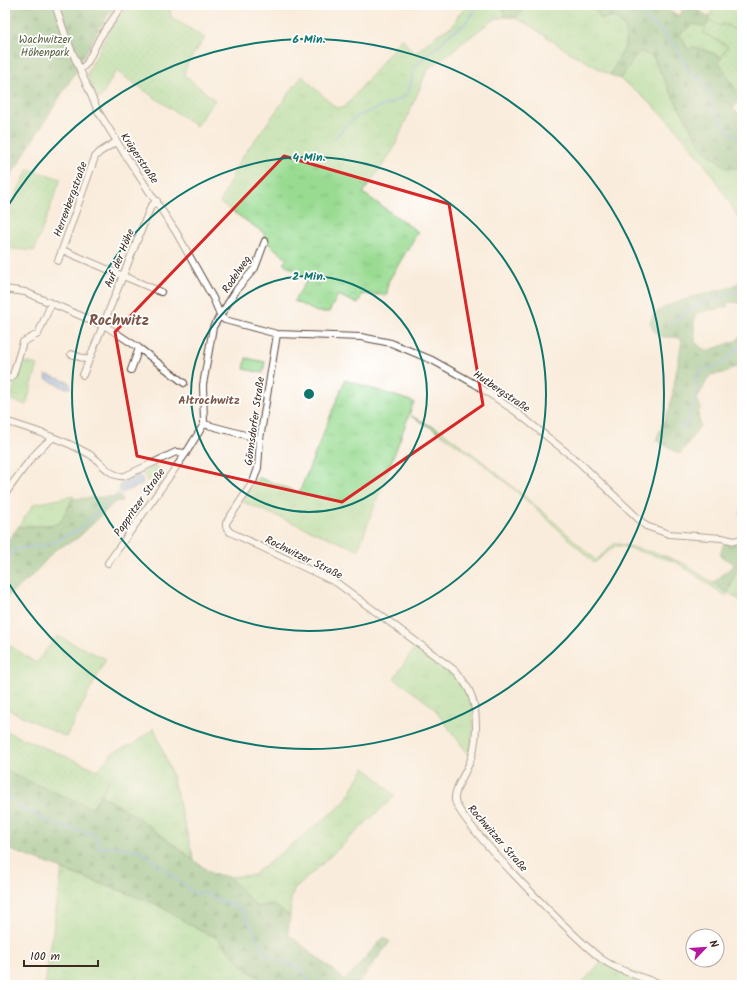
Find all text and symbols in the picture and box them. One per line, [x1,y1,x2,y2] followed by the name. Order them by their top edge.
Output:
[293,30,326,49] text: 6 Min.
[19,31,72,62] park label: Wachwitzer Höhenpark
[115,129,163,188] street label: Krügerstraße
[293,148,326,167] text: 4 Min.
[49,159,93,240] street label: Herrenbergstraße
[100,226,140,291] street label: Auf der Höhe
[218,252,256,297] street label: Rodelweg
[292,267,326,286] text: 2 Min.
[89,309,149,333] district label: Rochwitz
[469,366,534,418] street label: Hutbergstraße
[240,375,270,467] street label: Gönnsdorfer Straße
[302,387,316,401] centre of rings
[178,391,240,410] district label: Altrochwitz
[109,464,170,541] street label: Pappritzer Straße
[262,531,346,585] street label: Rochwitzer Straße
[463,801,532,877] street label: Rochwitzer Straße
[685,928,725,968] north arrow
[704,937,723,951] text: N
[24,942,98,968] scale bar
[30,947,61,966] text: 100 m

